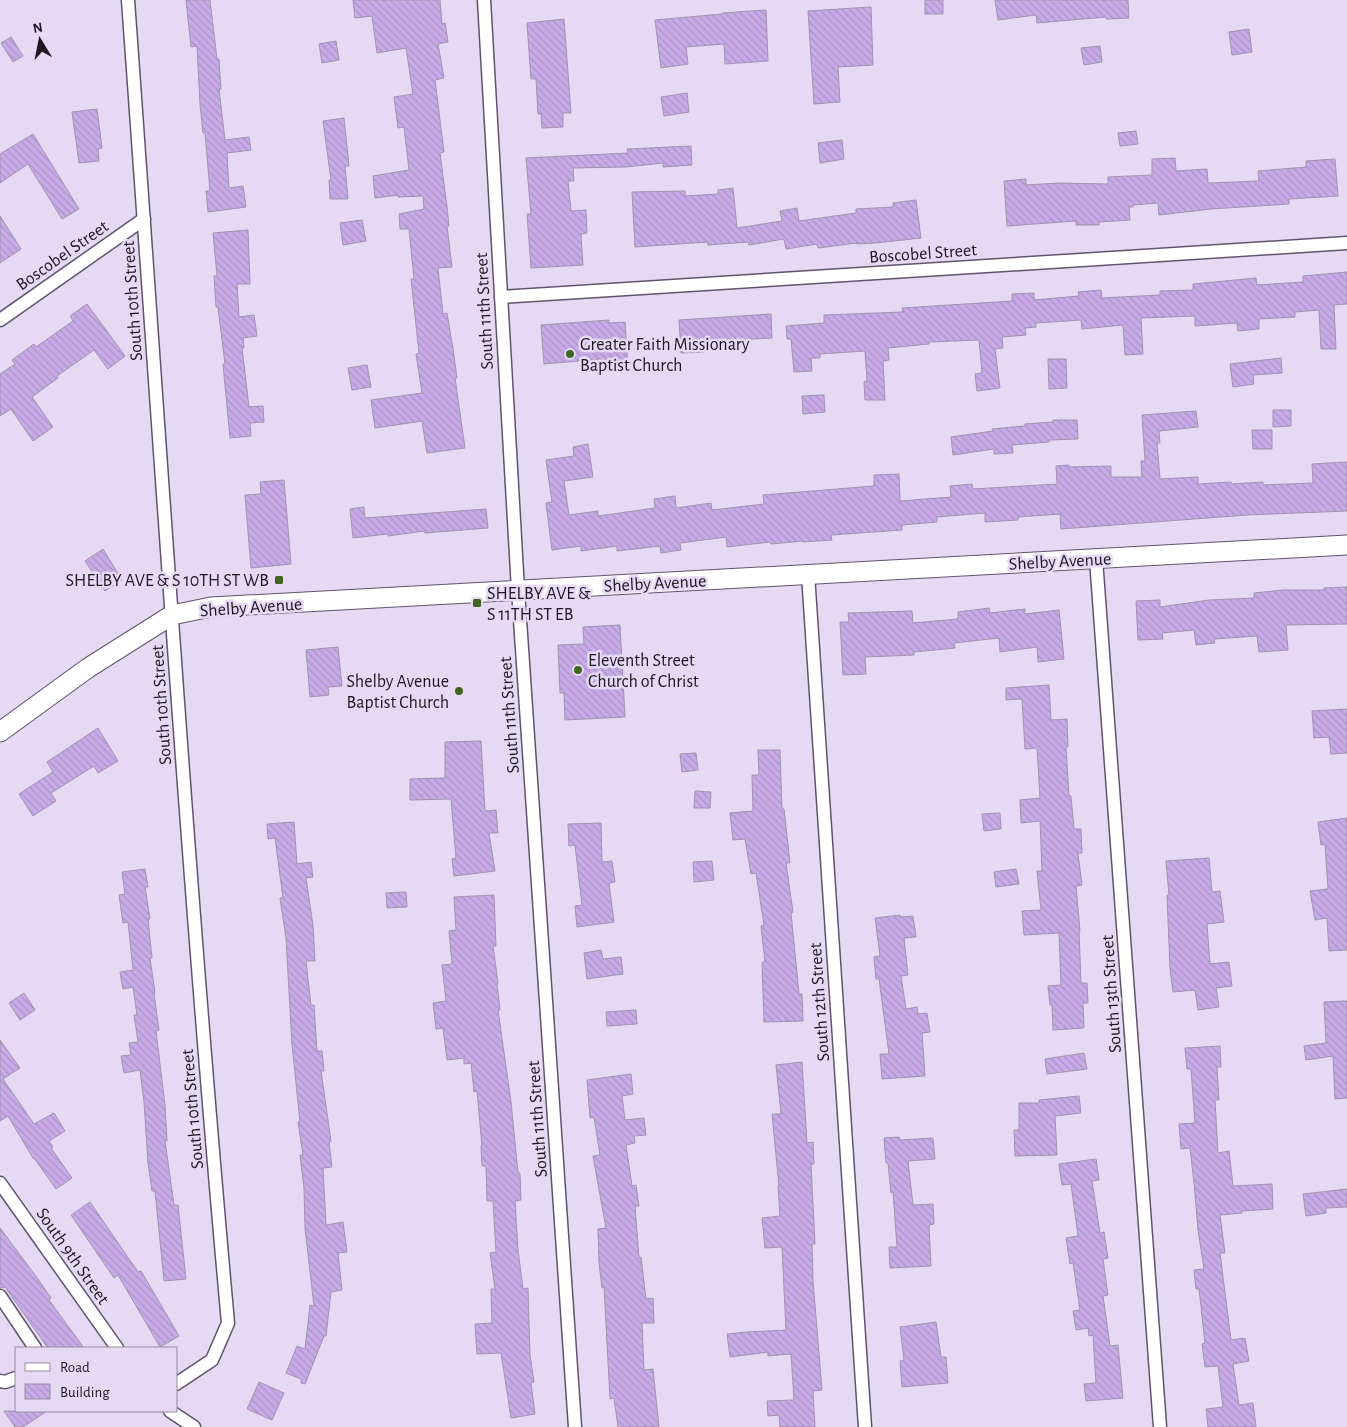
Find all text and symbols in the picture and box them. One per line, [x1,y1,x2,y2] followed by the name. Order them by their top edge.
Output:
[15,15,65,65] north arrow
[32,20,44,36] text: N
[13,217,112,294] street label: Boscobel Street
[120,240,146,362] street label: South 10th Street
[869,241,978,267] street label: Boscobel Street
[473,252,497,370] street label: South 11th Street
[580,336,750,375] place label: Greater Faith Missionary Baptist Church
[564,348,576,360] marker: Greater Faith Missionary Baptist Church
[1008,550,1112,574] street label: Shelby Avenue
[66,572,269,590] place label: SHELBY AVE & S 10TH ST WB
[603,572,707,596] street label: Shelby Avenue
[273,574,285,586] marker: SHELBY AVE & S 10TH ST WB
[487,585,591,624] place label: SHELBY AVE & S 11TH ST EB
[199,595,303,621] street label: Shelby Avenue
[471,597,483,609] marker: SHELBY AVE & S 11TH ST EB
[149,644,175,766] street label: South 10th Street
[588,652,699,691] place label: Eleventh Street Church of Christ
[497,656,523,774] street label: South 11th Street
[572,664,584,676] marker: Eleventh Street Church of Christ
[346,673,449,712] place label: Shelby Avenue Baptist Church
[453,685,465,697] marker: Shelby Avenue Baptist Church
[1099,934,1125,1054] street label: South 13th Street
[807,942,833,1062] street label: South 12th Street
[179,1048,207,1170] street label: South 10th Street
[525,1060,551,1178] street label: South 11th Street
[32,1205,112,1308] street label: South 9th Street
[15,1347,178,1412] legend
[60,1360,90,1375] text: Road
[60,1385,110,1400] text: Building

